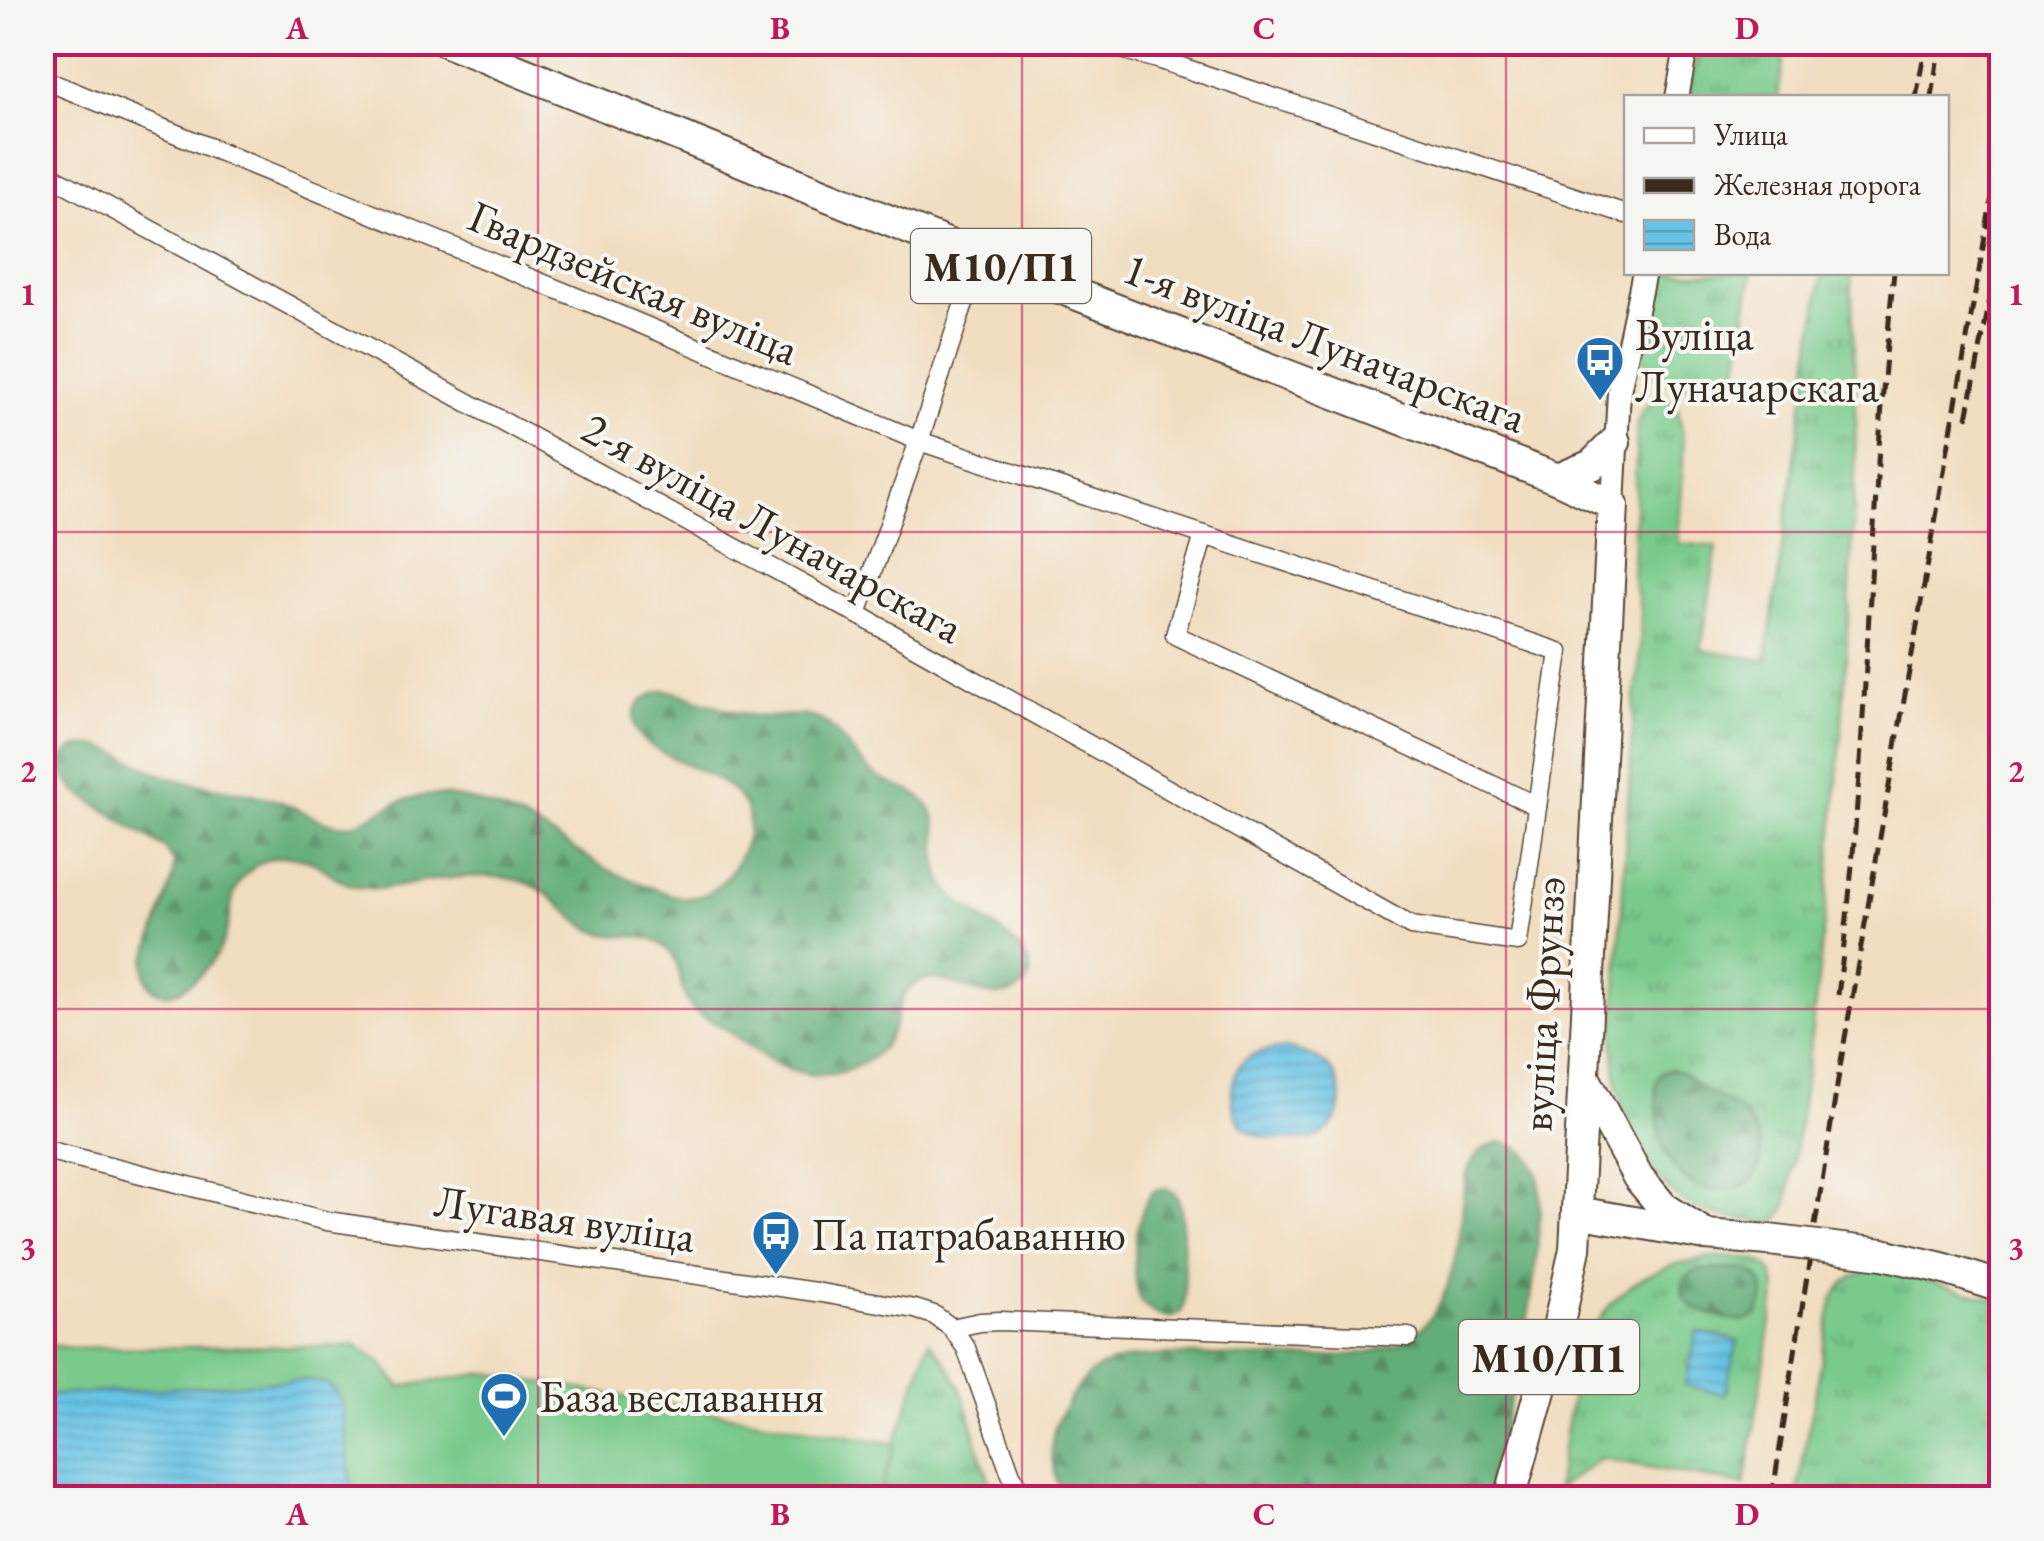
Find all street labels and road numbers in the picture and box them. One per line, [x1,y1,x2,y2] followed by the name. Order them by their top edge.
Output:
[460,186,808,378] street label: Гвардзейская вуліца
[911,229,1091,303] road number: М10/П1
[1115,238,1535,446] street label: 1-я вуліца Луначарскага
[572,398,974,656] street label: 2-я вуліца Луначарскага
[1506,875,1578,1133] street label: вуліца Фрунзэ
[431,1171,699,1265] street label: Лугавая вуліца
[1459,1320,1639,1394] road number: М10/П1

